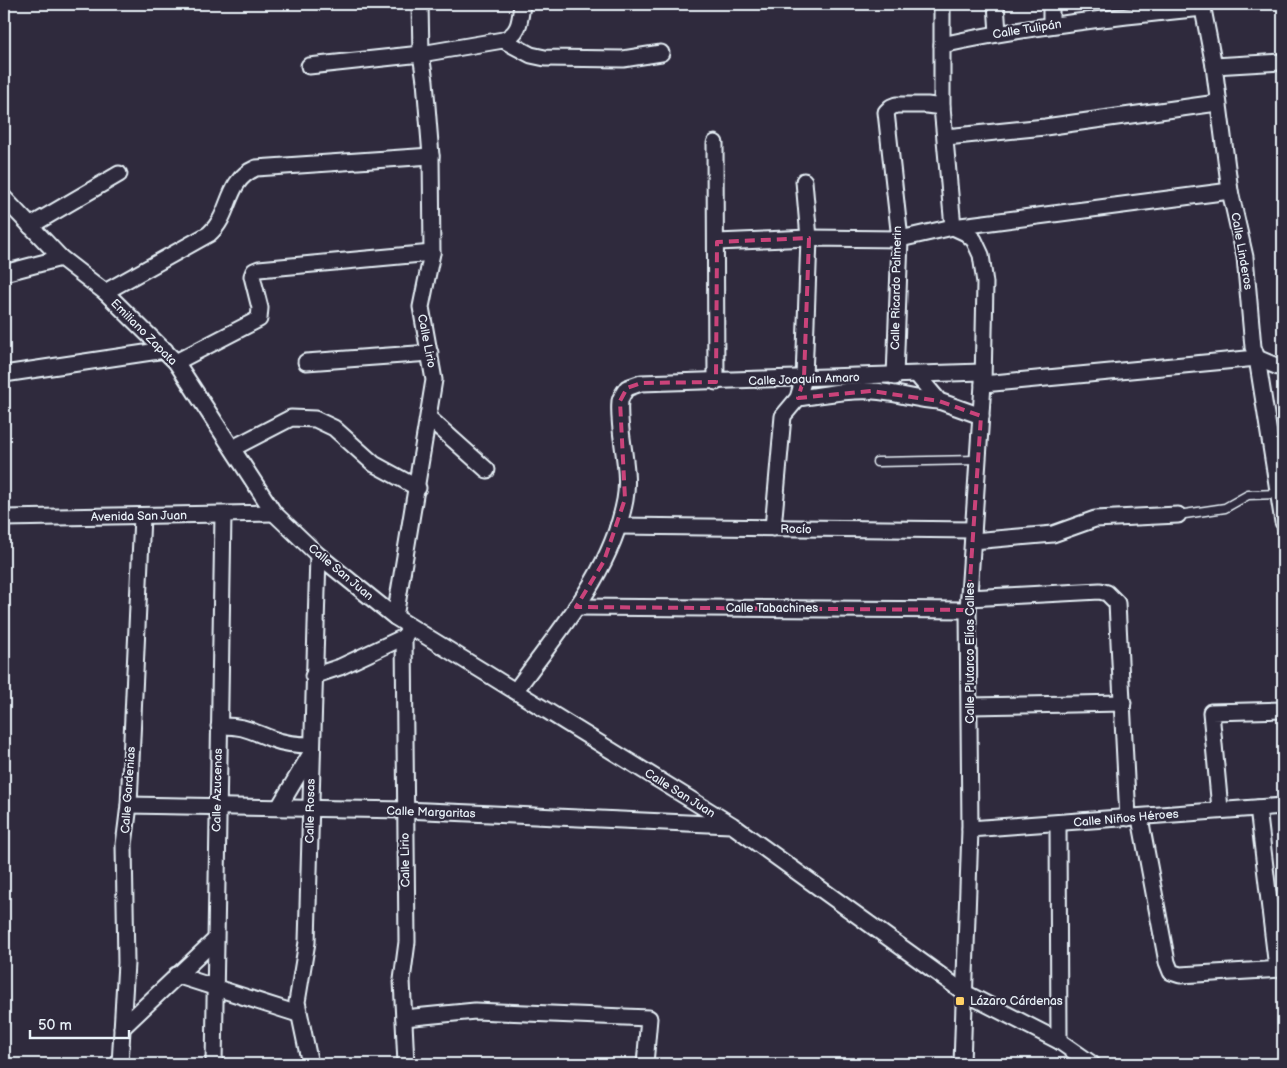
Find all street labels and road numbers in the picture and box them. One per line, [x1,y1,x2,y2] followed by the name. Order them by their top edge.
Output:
[992,17,1063,42] street label: Calle Tulipán
[1227,211,1256,291] street label: Calle Linderos
[888,226,905,350] street label: Calle Ricardo Palmerin
[107,296,180,369] street label: Emiliano Zapata
[414,313,439,370] street label: Calle Lirio
[748,370,860,389] street label: Calle Joaquín Amaro
[91,508,187,525] street label: Avenida San Juan
[780,522,812,537] street label: Rocío
[305,541,377,604] street label: Calle San Juan
[963,582,978,724] street label: Calle Plutarco Elías Calles
[726,601,818,616] street label: Calle Tabachines
[118,746,139,834] street label: Calle Gardenias
[209,748,226,832] street label: Calle Azucenas
[642,766,718,821] street label: Calle San Juan
[302,778,319,844] street label: Calle Rosas
[386,803,476,822] street label: Calle Margaritas
[1073,806,1179,831] street label: Calle Niños Héroes
[398,832,413,887] street label: Calle Lirio

